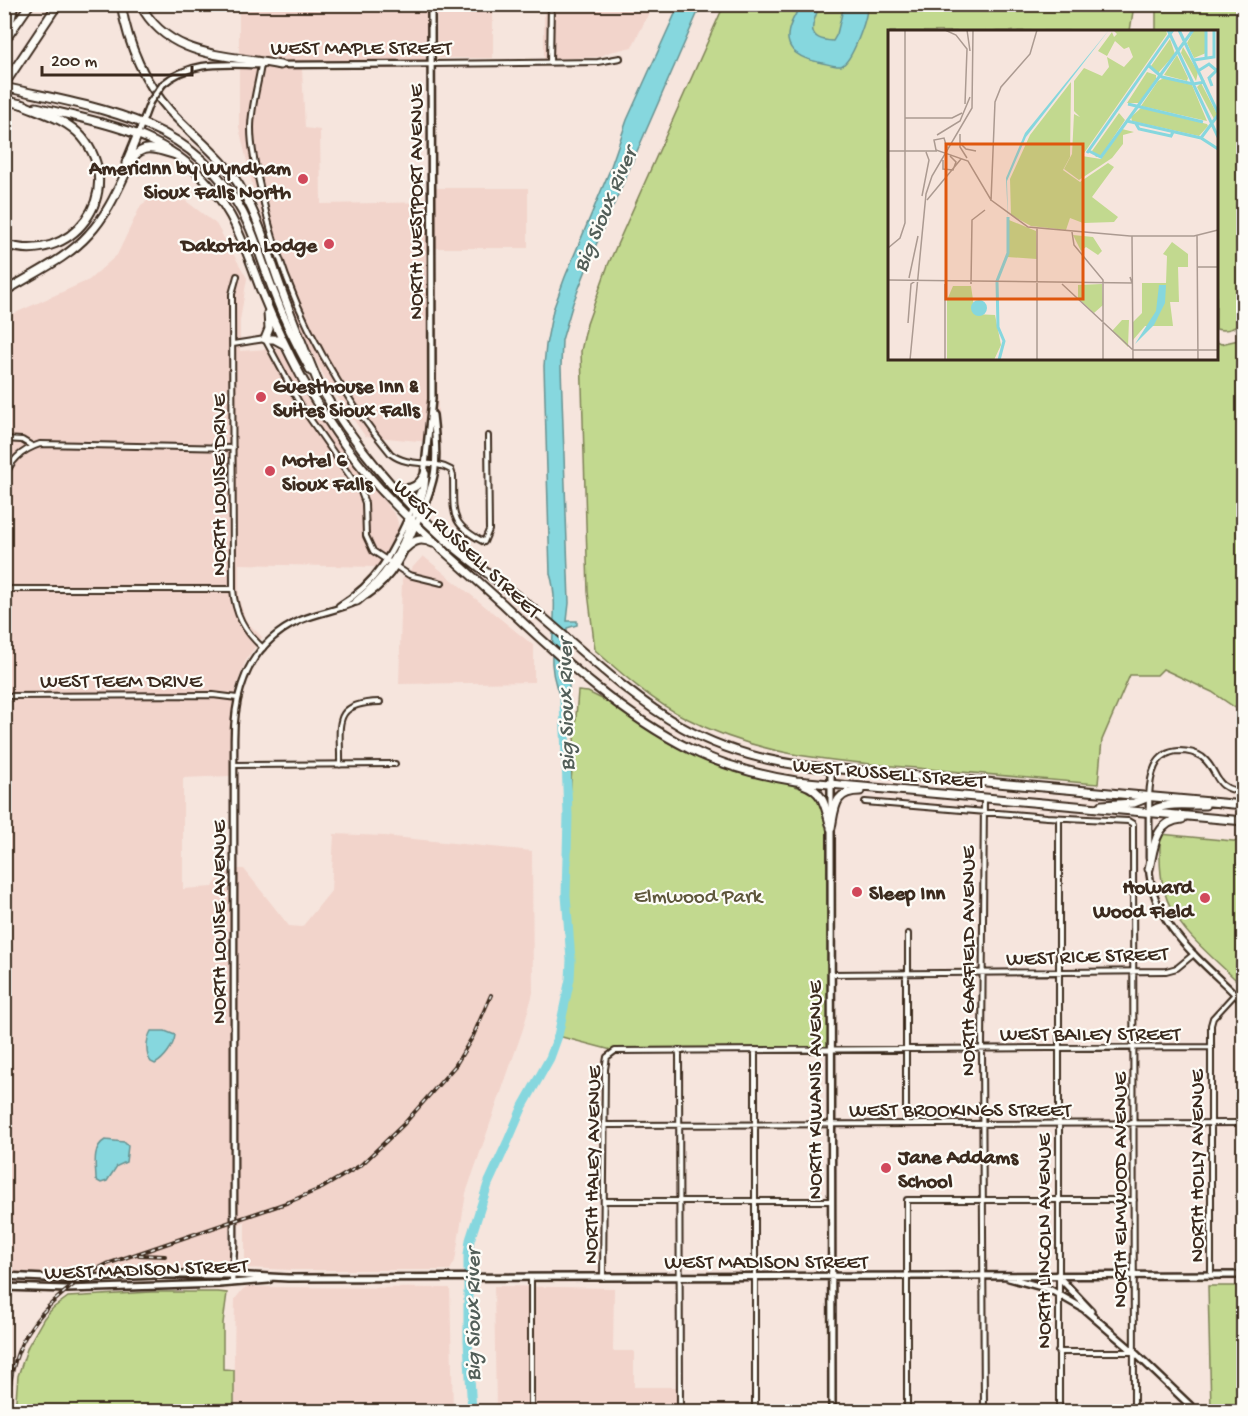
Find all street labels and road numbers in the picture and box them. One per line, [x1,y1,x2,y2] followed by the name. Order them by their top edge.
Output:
[270,38,452,63] street label: WEST MAPLE STREET
[406,83,431,320] street label: NORTH WESTPORT AVENUE
[209,393,234,576] street label: NORTH LOUISE DRIVE
[387,476,545,626] street label: WEST RUSSELL STREET
[40,671,203,696] street label: WEST TEEM DRIVE
[792,755,987,796] street label: WEST RUSSELL STREET
[209,819,234,1024] street label: NORTH LOUISE AVENUE
[958,845,983,1076] street label: NORTH GARFIELD AVENUE
[1006,943,1170,974] street label: WEST RICE STREET
[805,980,830,1199] street label: NORTH KIWANIS AVENUE
[1000,1024,1181,1049] street label: WEST BAILEY STREET
[580,1065,609,1264] street label: NORTH HALEY AVENUE
[1187,1068,1212,1263] street label: NORTH HOLLY AVENUE
[1110,1071,1135,1308] street label: NORTH ELMWOOD AVENUE
[849,1100,1072,1125] street label: WEST BROOKINGS STREET
[1034,1132,1059,1349] street label: NORTH LINCOLN AVENUE
[664,1252,869,1277] street label: WEST MADISON STREET
[44,1255,249,1288] street label: WEST MADISON STREET

